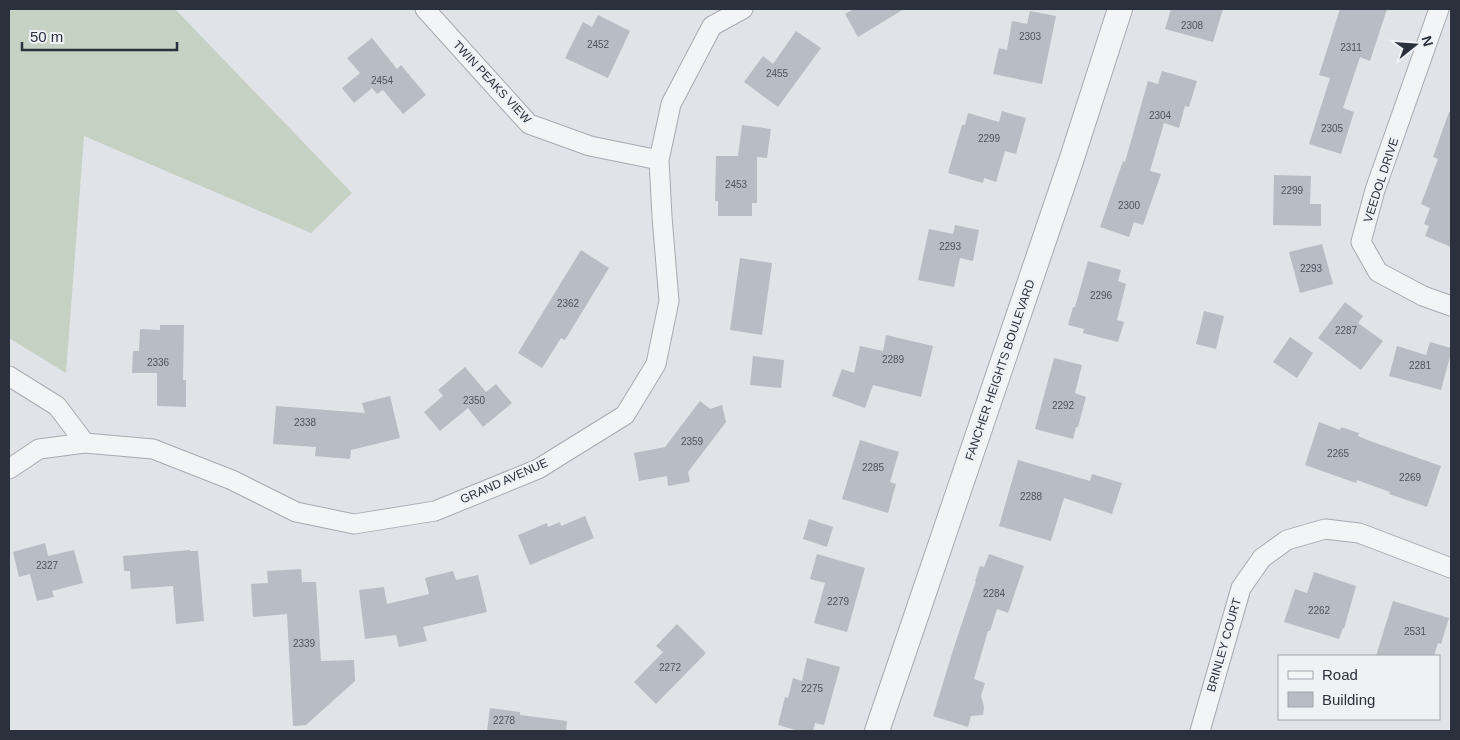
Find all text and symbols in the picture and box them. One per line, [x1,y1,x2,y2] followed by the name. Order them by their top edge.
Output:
[22,20,178,52] scale bar
[1181,20,1204,31] house number: 2308
[1390,20,1440,70] north arrow
[30,28,63,45] text: 50 m
[1019,31,1042,42] house number: 2303
[1418,34,1437,48] text: N
[450,38,534,127] street label: TWIN PEAKS VIEW
[587,39,610,50] house number: 2452
[1340,42,1362,53] house number: 2311
[766,68,789,79] house number: 2455
[371,75,394,86] house number: 2454
[1149,110,1172,121] house number: 2304
[1321,123,1344,134] house number: 2305
[978,133,1001,144] house number: 2299
[1361,136,1401,224] street label: VEEDOL DRIVE
[725,179,748,190] house number: 2453
[1281,185,1304,196] house number: 2299
[1118,200,1141,211] house number: 2300
[939,241,962,252] house number: 2293
[1300,263,1323,274] house number: 2293
[962,277,1038,462] street label: FANCHER HEIGHTS BOULEVARD
[1090,290,1113,301] house number: 2296
[557,298,580,309] house number: 2362
[1335,325,1358,336] house number: 2287
[882,354,905,365] house number: 2289
[147,357,170,368] house number: 2336
[1409,360,1432,371] house number: 2281
[463,395,486,406] house number: 2350
[1052,400,1075,411] house number: 2292
[294,417,317,428] house number: 2338
[681,436,704,447] house number: 2359
[1327,448,1350,459] house number: 2265
[458,455,550,507] street label: GRAND AVENUE
[862,462,885,473] house number: 2285
[1399,472,1422,483] house number: 2269
[1020,491,1043,502] house number: 2288
[36,560,59,571] house number: 2327
[983,588,1006,599] house number: 2284
[827,596,850,607] house number: 2279
[1204,596,1244,694] street label: BRINLEY COURT
[1308,605,1331,616] house number: 2262
[1404,626,1427,637] house number: 2531
[293,638,316,649] house number: 2339
[1278,655,1440,720] legend
[659,662,682,673] house number: 2272
[1322,666,1358,683] text: Road
[801,683,824,694] house number: 2275
[1322,691,1375,708] text: Building
[493,715,516,726] house number: 2278

